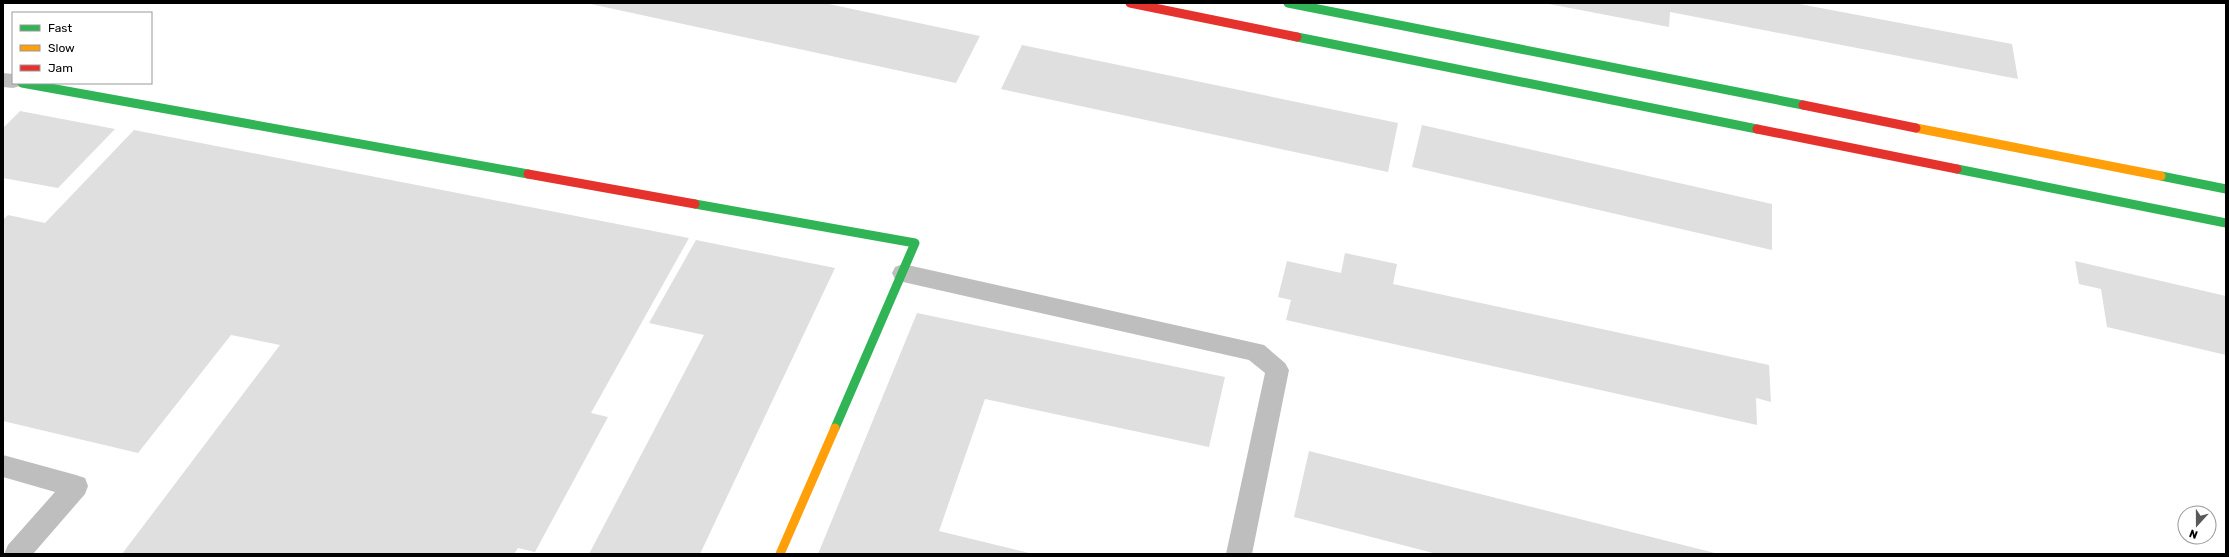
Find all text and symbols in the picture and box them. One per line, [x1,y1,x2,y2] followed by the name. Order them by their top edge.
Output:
[12,12,152,84] legend
[48,21,72,35] text: Fast
[48,41,75,55] text: Slow
[48,61,73,75] text: Jam
[2177,505,2217,545] north arrow
[2187,526,2200,541] text: N

